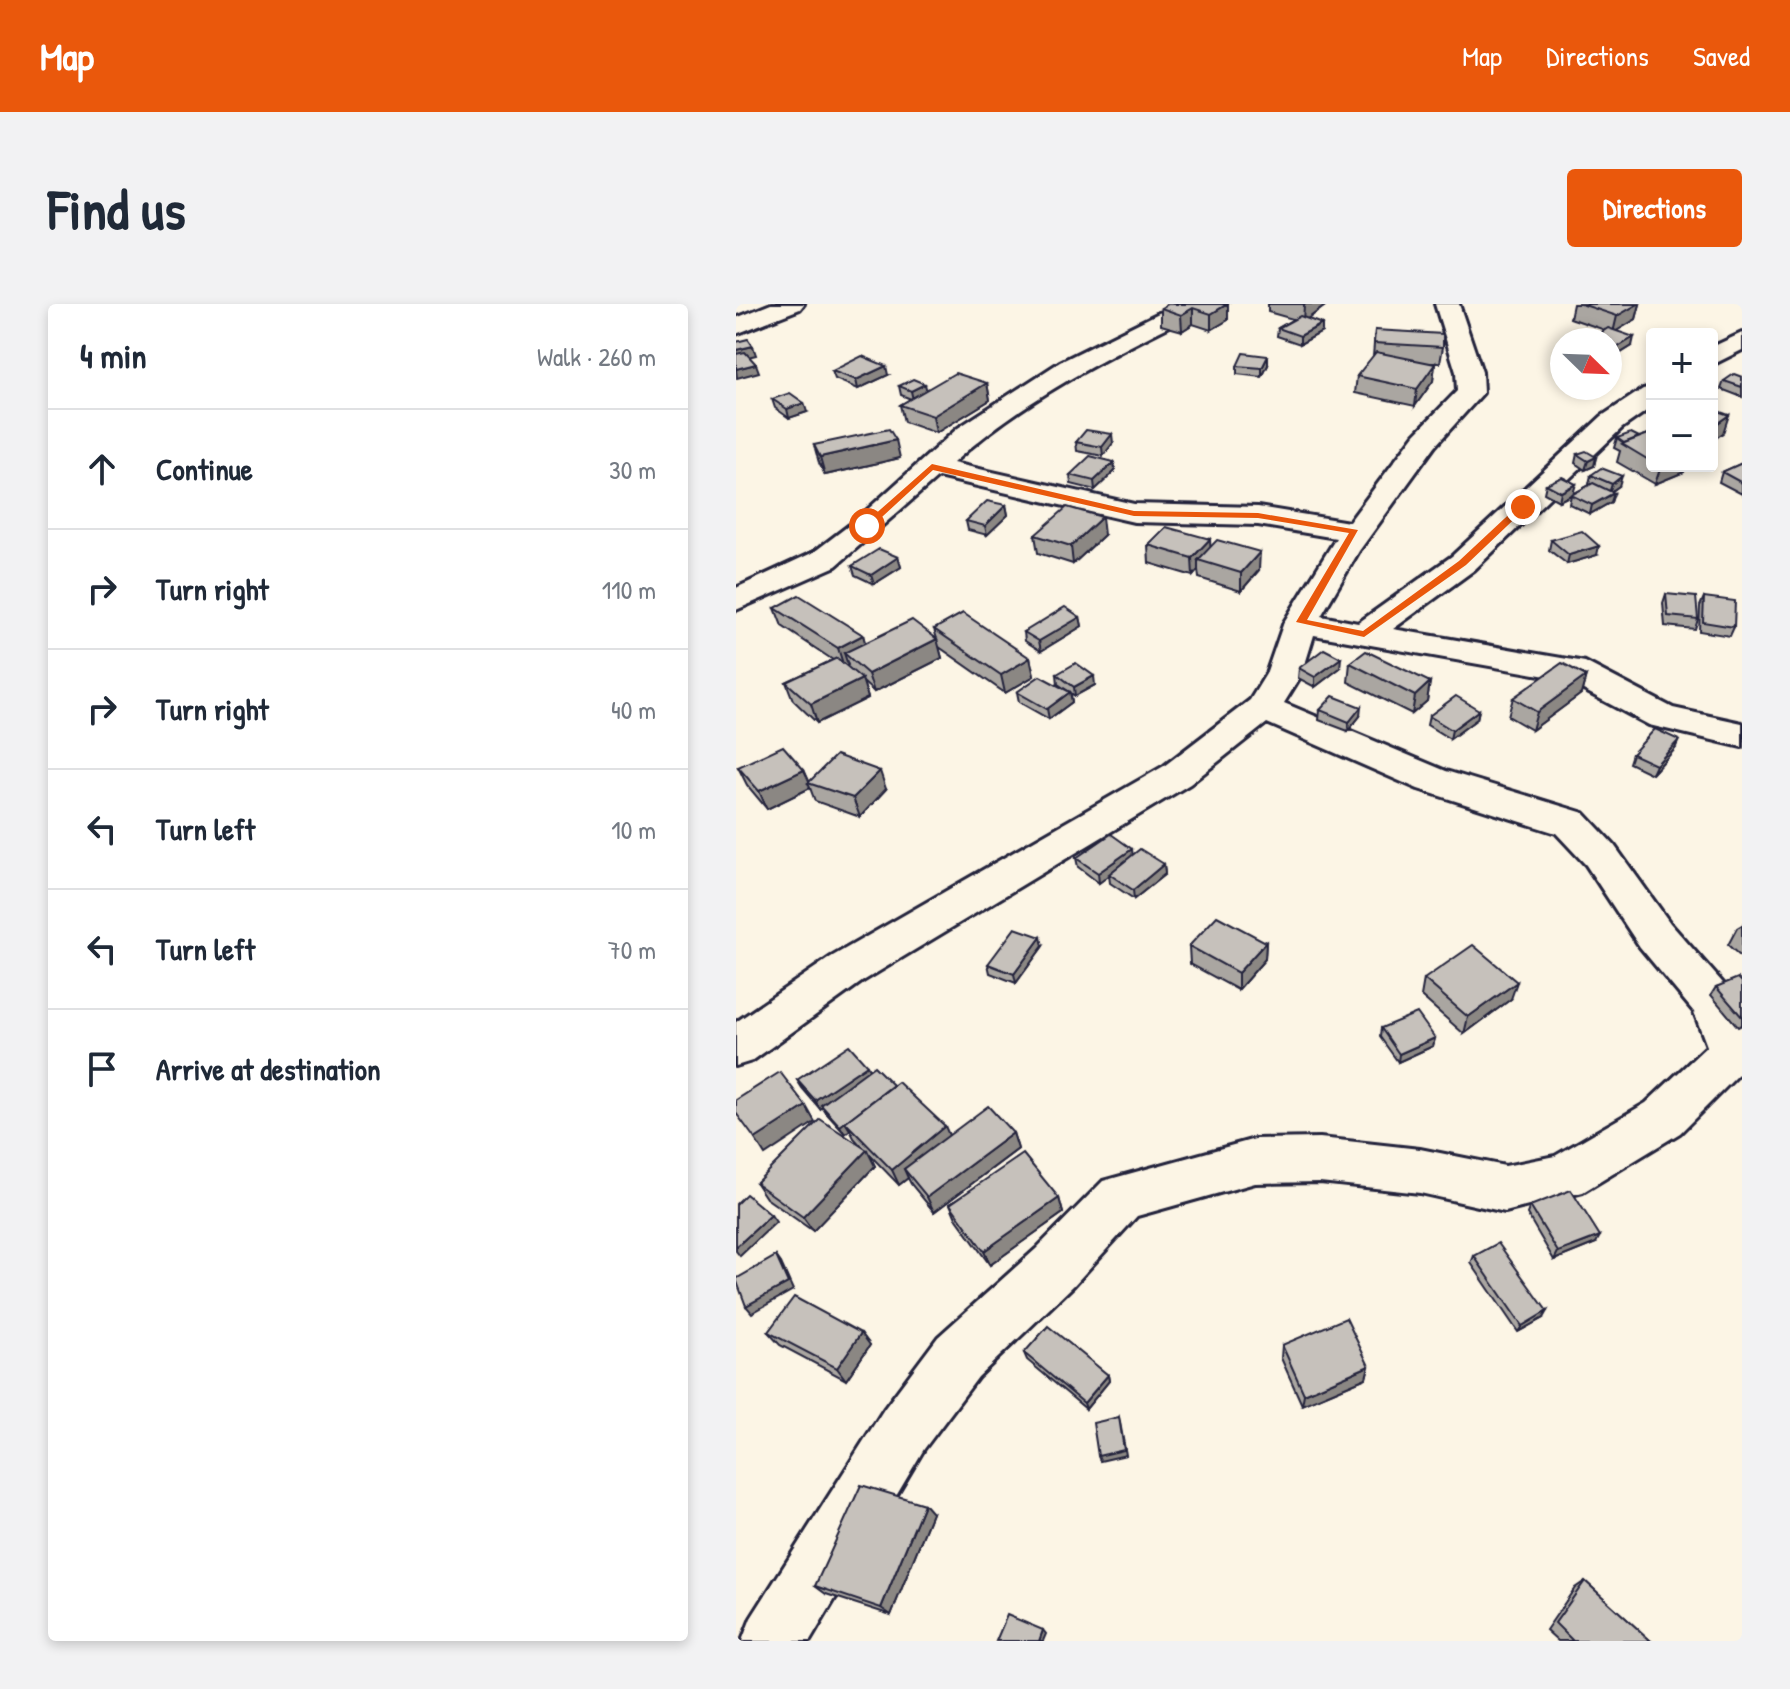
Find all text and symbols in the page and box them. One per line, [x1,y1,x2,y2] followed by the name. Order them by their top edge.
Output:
[40,30,94,82] text: Map
[1462,37,1502,75] text: Map
[1546,37,1649,75] text: Directions
[1693,37,1750,75] text: Saved
[1567,169,1742,247] button: Directions
[48,171,186,246] text: Find us
[1550,328,1622,400] north arrow
[1646,328,1718,472] map controls
[1646,328,1718,400] button: +
[80,333,147,379] text: 4 min
[537,339,656,374] text: Walk · 260 m
[1646,400,1718,472] button: −
[80,447,124,491] icon: ahead
[156,449,253,489] text: Continue
[609,452,656,487] text: 30 m
[1505,489,1541,525] route end
[849,508,885,544] route start
[80,567,124,611] icon: right
[156,569,269,609] text: Turn right
[602,572,656,607] text: 110 m
[80,687,124,731] icon: right
[156,689,269,729] text: Turn right
[611,692,656,727] text: 40 m
[80,807,124,851] icon: left
[156,809,255,849] text: Turn left
[611,812,656,847] text: 10 m
[80,927,124,971] icon: left
[156,929,255,969] text: Turn left
[608,932,656,967] text: 70 m
[80,1047,124,1091] icon: arrive
[156,1049,381,1089] text: Arrive at destination

